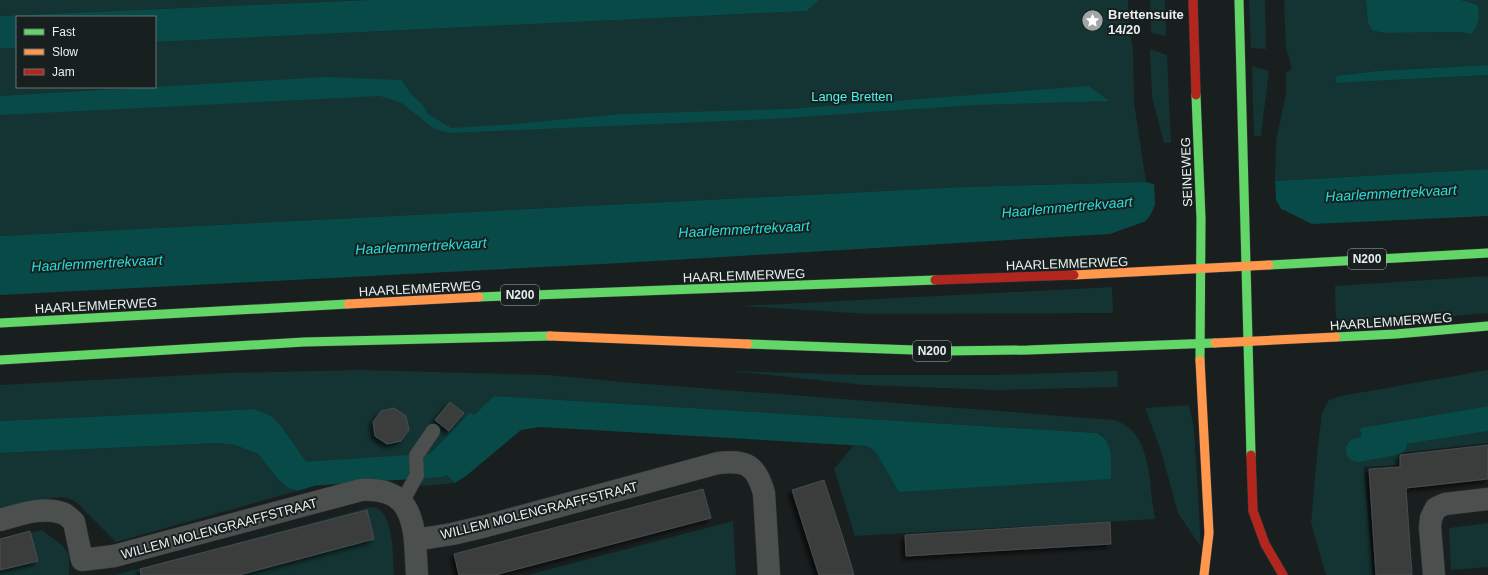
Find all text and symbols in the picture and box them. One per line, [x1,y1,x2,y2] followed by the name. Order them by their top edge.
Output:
[1108,7,1184,37] place label: Brettensuite 14/20
[1079,8,1105,34] place icon: Brettensuite 14/20
[16,16,156,88] legend
[52,25,76,39] text: Fast
[52,45,78,59] text: Slow
[52,65,75,79] text: Jam
[811,89,893,104] park label: Lange Bretten
[1178,137,1195,207] street label: SEINEWEG
[1325,182,1458,204] water label: Haarlemmertrekvaart
[1001,193,1134,221] water label: Haarlemmertrekvaart
[678,218,811,240] water label: Haarlemmertrekvaart
[355,235,488,257] water label: Haarlemmertrekvaart
[1348,249,1386,269] road number: N200
[31,252,164,274] water label: Haarlemmertrekvaart
[1006,254,1129,273] street label: HAARLEMMERWEG
[683,266,806,285] street label: HAARLEMMERWEG
[358,278,482,299] street label: HAARLEMMERWEG
[501,285,539,305] road number: N200
[34,295,158,316] street label: HAARLEMMERWEG
[1329,310,1453,333] street label: HAARLEMMERWEG
[913,341,951,361] road number: N200
[439,479,639,542] street label: WILLEM MOLENGRAAFFSTRAAT
[119,495,319,562] street label: WILLEM MOLENGRAAFFSTRAAT

